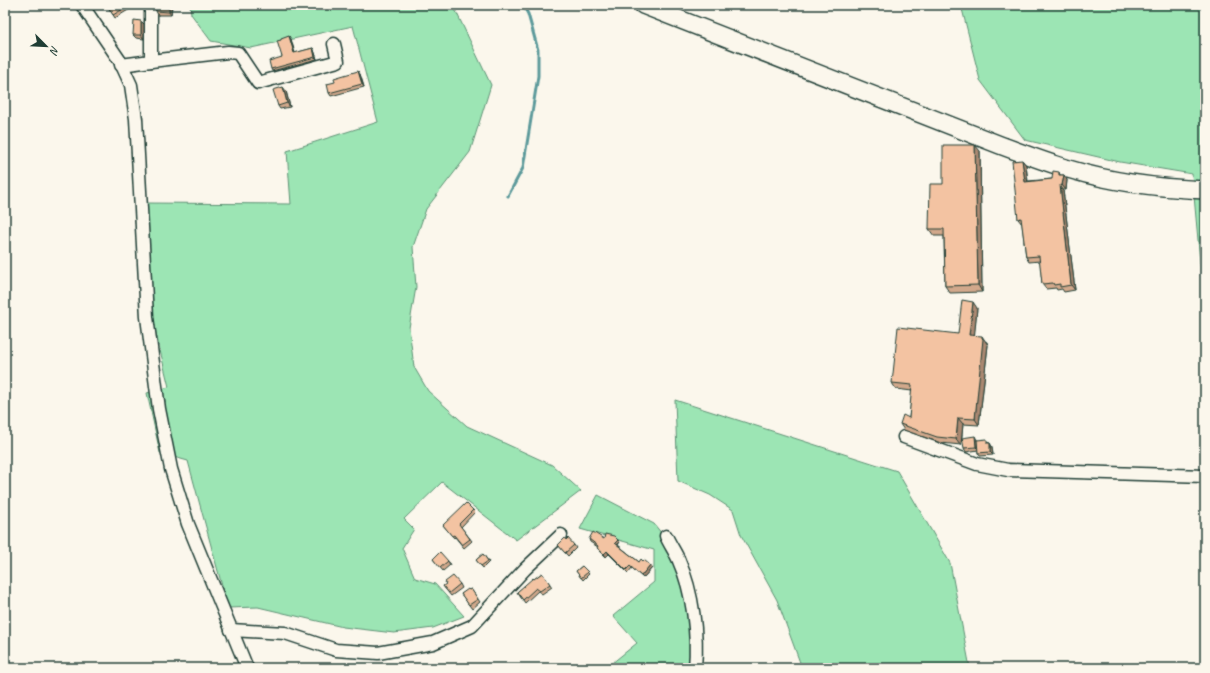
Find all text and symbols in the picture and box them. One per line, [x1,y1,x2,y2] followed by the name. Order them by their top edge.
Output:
[26,26,66,66] north arrow
[46,44,63,58] text: N

